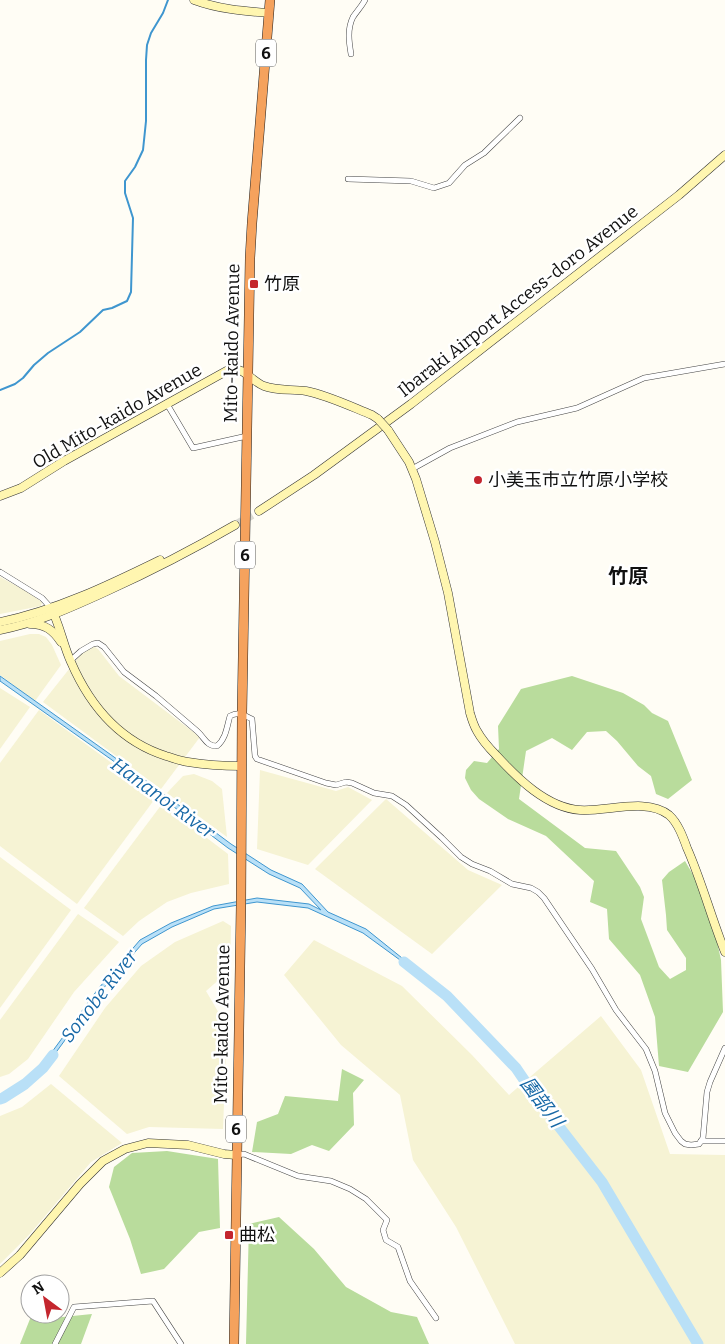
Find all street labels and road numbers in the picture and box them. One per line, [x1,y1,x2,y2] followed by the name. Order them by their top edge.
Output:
[256,40,276,66] road number: 6
[394,200,642,402] street label: Ibaraki Airport Access-doro Avenue
[220,263,244,423] street label: Mito-kaido Avenue
[28,359,206,473] street label: Old Mito-kaido Avenue
[235,542,255,568] road number: 6
[210,944,234,1104] street label: Mito-kaido Avenue
[226,1116,246,1142] road number: 6

